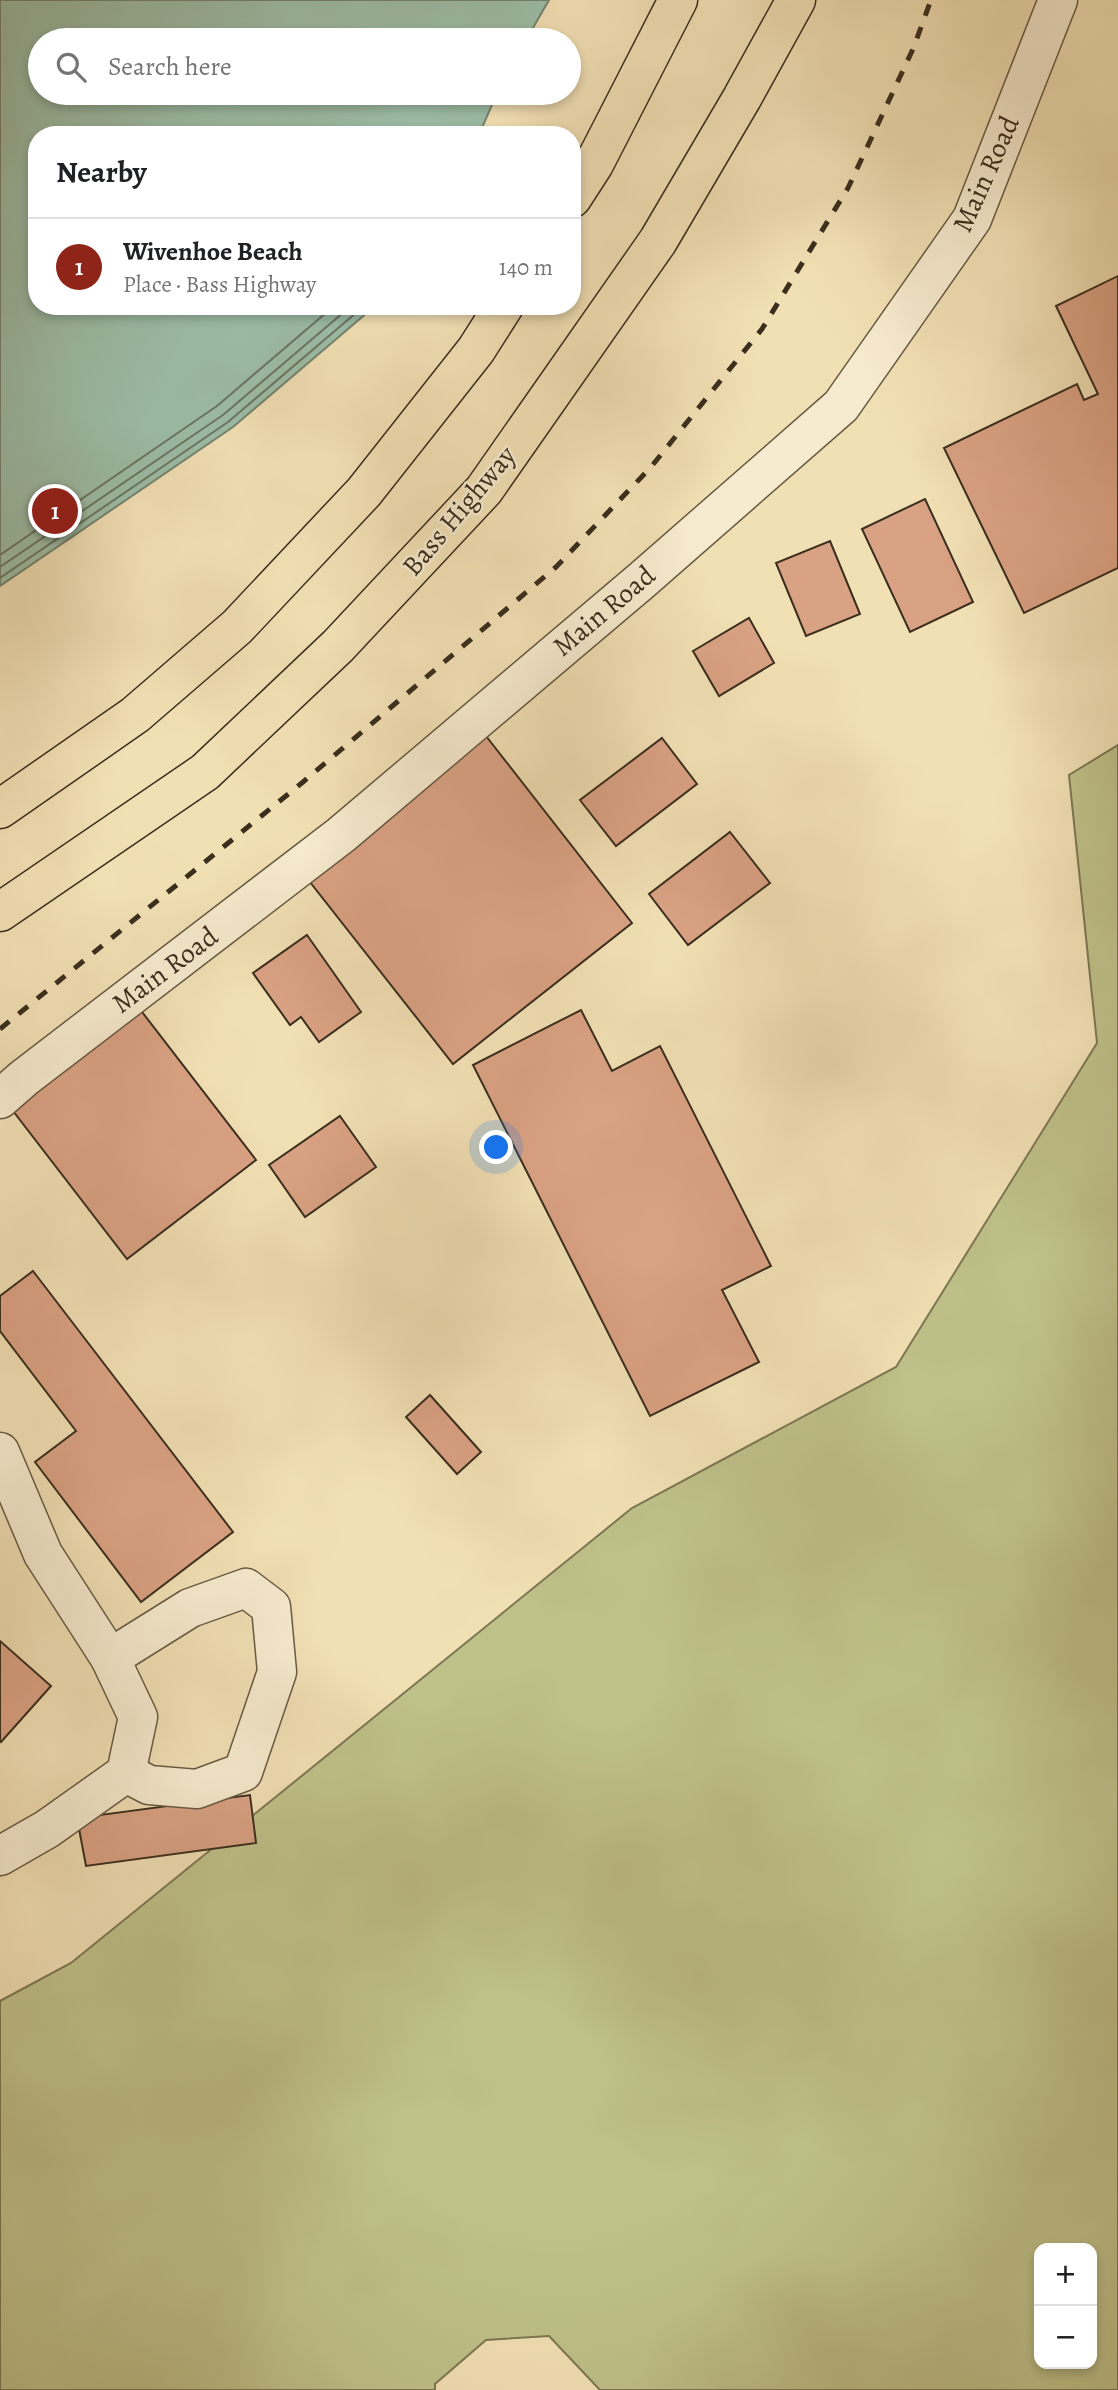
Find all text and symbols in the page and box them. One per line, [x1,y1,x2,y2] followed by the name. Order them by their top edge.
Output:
[28,28,581,105] search box
[52,48,90,86] icon: search
[108,49,232,84] text: Search here
[944,109,1029,238] street label: Main Road
[56,152,147,192] text: Nearby
[123,234,303,269] text: Wivenhoe Beach
[75,252,83,283] text: 1
[499,252,553,283] text: 140 m
[123,269,316,300] text: Place · Bass Highway
[393,437,525,584] street label: Bass Highway
[32,485,78,537] pin: 1
[544,556,664,665] street label: Main Road
[104,917,227,1022] street label: Main Road
[479,1130,513,1164] your location
[1034,2243,1097,2369] map controls
[1034,2243,1097,2306] button: +
[1034,2306,1097,2369] button: −

